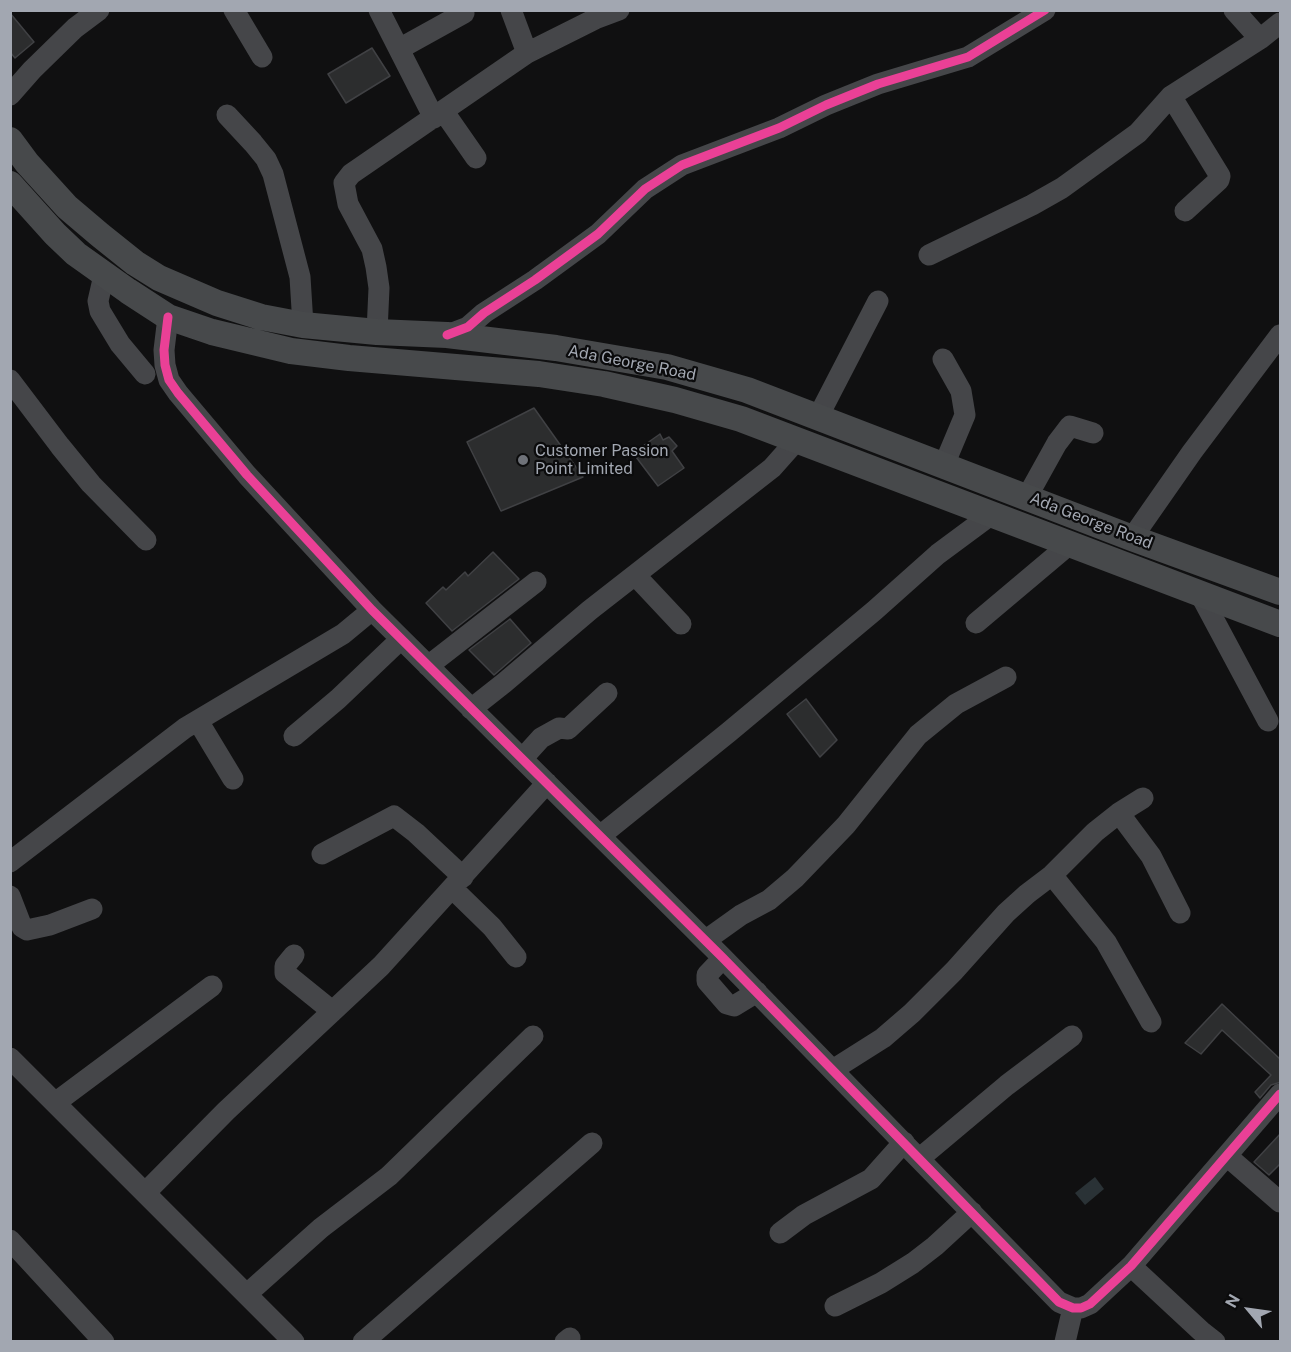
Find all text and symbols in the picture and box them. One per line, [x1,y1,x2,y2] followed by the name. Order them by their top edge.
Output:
[566,341,698,385] street label: Ada George Road
[535,441,669,479] place label: Customer Passion Point Limited
[516,453,530,467] marker: Customer Passion Point Limited
[1027,489,1155,553] street label: Ada George Road
[1219,1280,1279,1340] north arrow
[1221,1291,1244,1311] text: N

